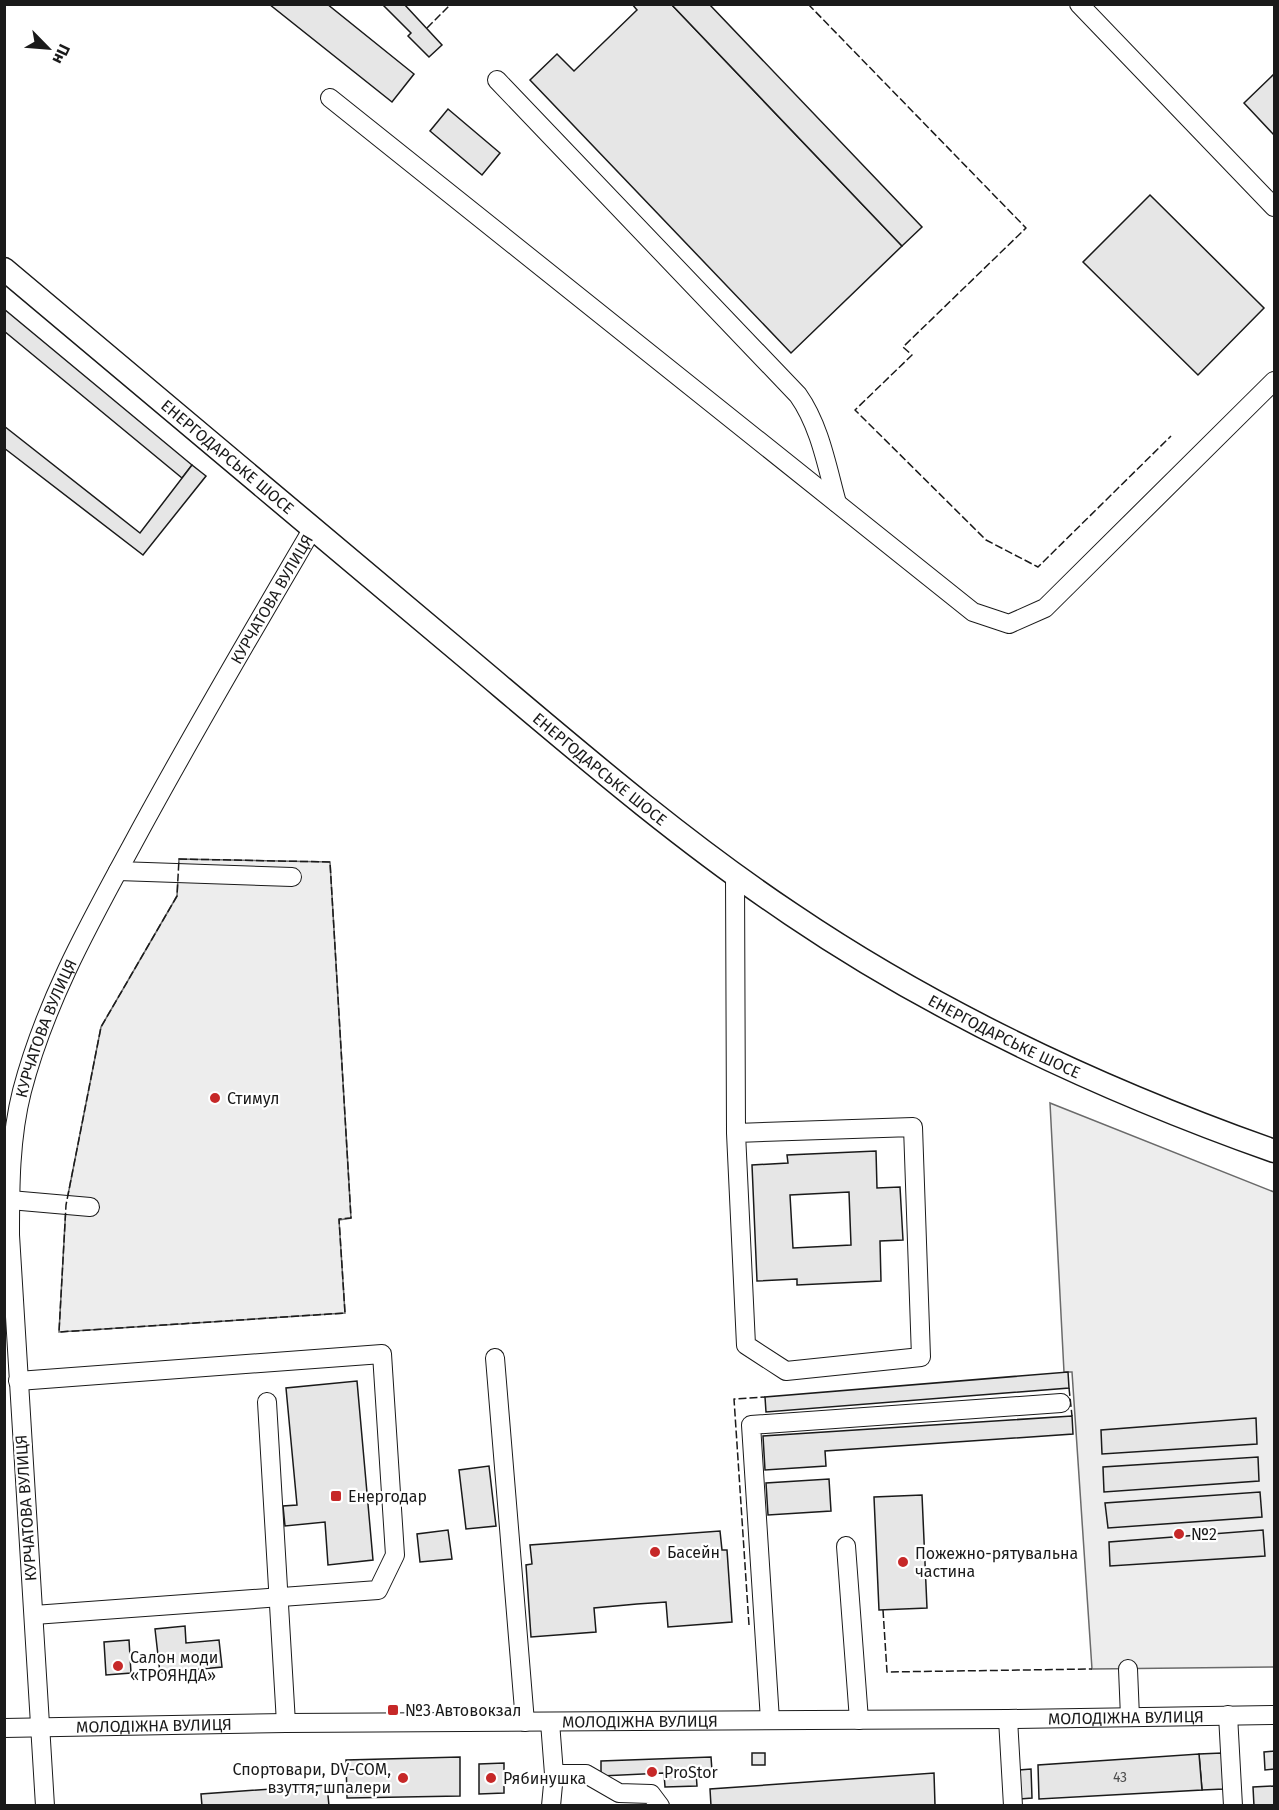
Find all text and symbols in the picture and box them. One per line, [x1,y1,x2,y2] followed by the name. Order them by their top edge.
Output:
[18,18,78,78] north arrow
[48,41,74,67] text: Пн
[157,395,298,518] street label: ЕНЕРГОДАРСЬКЕ ШОСЕ
[226,531,317,667] street label: КУРЧАТОВА ВУЛИЦЯ
[529,708,671,829] street label: ЕНЕРГОДАРСЬКЕ ШОСЕ
[11,956,80,1100] street label: КУРЧАТОВА ВУЛИЦЯ
[925,990,1083,1082] street label: ЕНЕРГОДАРСЬКЕ ШОСЕ
[227,1089,280,1108] place label: Стимул
[208,1091,222,1105] marker: Стимул
[11,1434,41,1582] street label: КУРЧАТОВА ВУЛИЦЯ
[348,1487,427,1506] place label: Енергодар
[329,1489,343,1503] marker: Енергодар
[1191,1525,1217,1544] place label: №2
[1172,1527,1186,1541] marker: №2
[667,1543,720,1562] place label: Басейн
[915,1544,1078,1581] place label: Пожежно-рятувальна частина
[648,1545,662,1559] marker: Басейн
[896,1555,910,1569] marker: Пожежно-рятувальна частина
[130,1648,218,1685] place label: Салон моди «ТРОЯНДА»
[111,1659,125,1673] marker: Салон моди «ТРОЯНДА»
[405,1701,522,1720] place label: №3 Автовокзал
[386,1703,400,1717] marker: №3 Автовокзал
[1048,1707,1204,1728] street label: МОЛОДІЖНА ВУЛИЦЯ
[562,1711,718,1731] street label: МОЛОДІЖНА ВУЛИЦЯ
[76,1714,232,1736] street label: МОЛОДІЖНА ВУЛИЦЯ
[232,1760,391,1797] place label: Спортовари, DV-COM, взуття, шпалери
[664,1763,719,1782] place label: ProStor
[645,1765,659,1779] marker: ProStor
[503,1769,586,1788] place label: Рябинушка
[1113,1769,1127,1786] house number: 43
[396,1771,410,1785] marker: Спортовари, DV-COM, взуття, шпалери
[484,1771,498,1785] marker: Рябинушка

